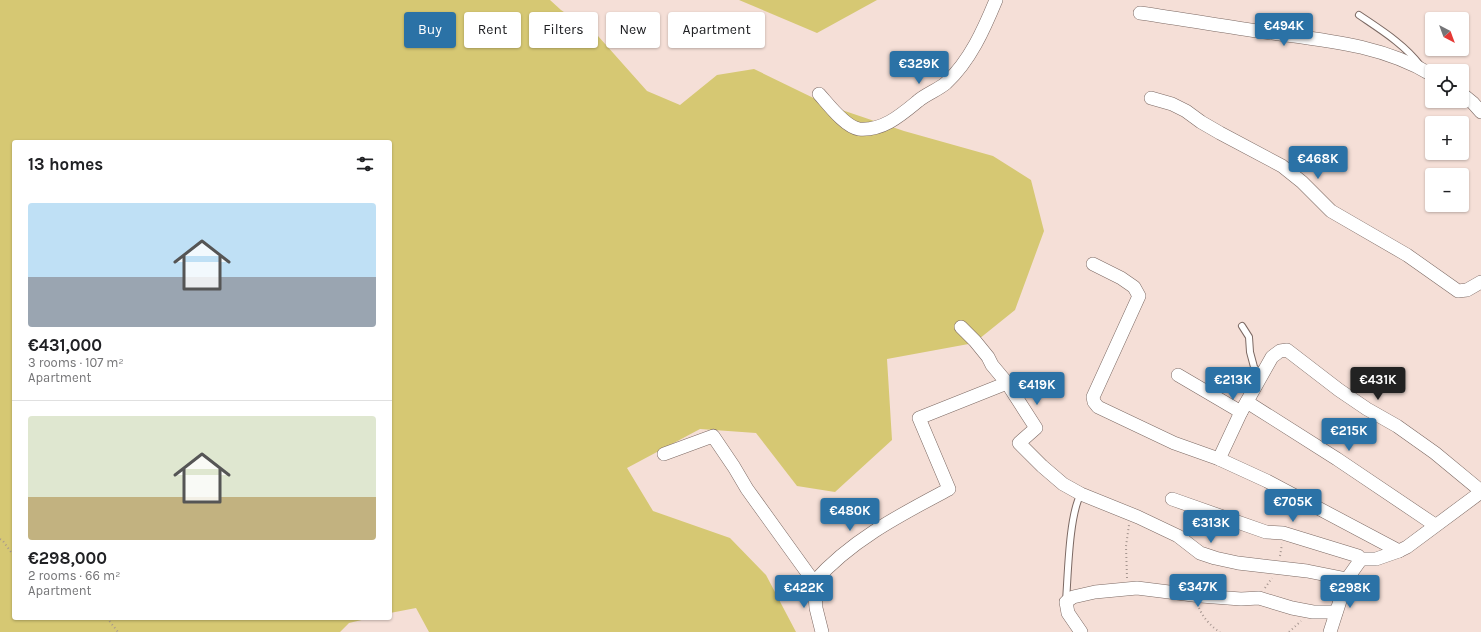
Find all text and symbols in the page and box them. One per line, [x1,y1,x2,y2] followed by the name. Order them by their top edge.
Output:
[404,12,456,48] chip: Buy
[464,12,521,48] chip: Rent
[529,12,598,48] chip: Filters
[606,12,660,48] chip: New
[668,12,765,48] chip: Apartment
[1425,12,1469,56] north arrow
[1425,12,1469,212] map controls
[1256,13,1312,47] pin: €494K
[1264,18,1304,33] text: €494K
[891,51,947,85] pin: €329K
[899,56,939,71] text: €329K
[1425,64,1469,108] button: locate
[1425,116,1469,160] button: +
[1290,146,1346,180] pin: €468K
[1298,151,1338,166] text: €468K
[354,153,376,175] icon: filters
[28,154,103,174] text: 13 homes
[1425,168,1469,212] button: −
[166,229,238,301] icon: home
[28,335,102,355] text: €431,000
[28,355,124,370] text: 3 rooms · 107 m²
[1205,367,1261,401] pin: €213K
[1350,367,1406,401] pin: €431K
[28,370,91,385] text: Apartment
[1009,372,1065,406] pin: €419K
[1214,372,1252,387] text: €213K
[1359,372,1397,387] text: €431K
[1018,377,1056,392] text: €419K
[1321,418,1377,452] pin: €215K
[1331,423,1367,438] text: €215K
[166,442,238,514] icon: home
[1265,489,1321,523] pin: €705K
[1274,494,1313,509] text: €705K
[822,498,878,532] pin: €480K
[829,503,871,518] text: €480K
[1183,510,1239,544] pin: €313K
[1192,515,1230,530] text: €313K
[28,548,107,568] text: €298,000
[28,568,120,583] text: 2 rooms · 66 m²
[1170,574,1226,608] pin: €347K
[776,575,832,609] pin: €422K
[1322,575,1378,609] pin: €298K
[1178,579,1218,594] text: €347K
[784,580,824,595] text: €422K
[1330,580,1370,595] text: €298K
[28,583,91,598] text: Apartment

